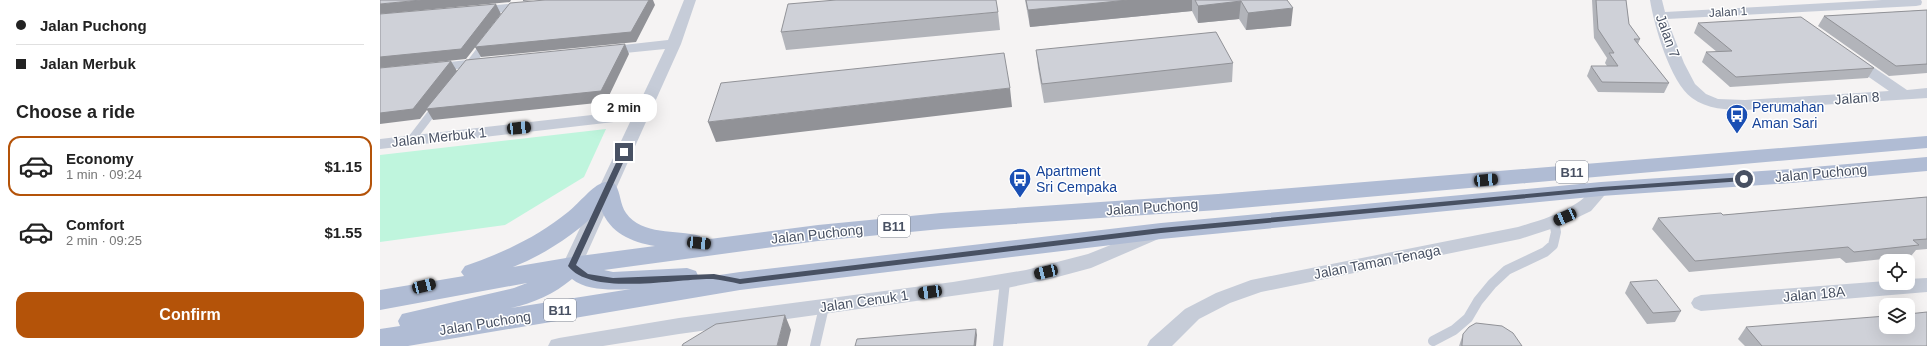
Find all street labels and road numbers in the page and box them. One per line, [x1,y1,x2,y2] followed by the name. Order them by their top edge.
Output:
[1708,4,1748,20] street label: Jalan 1
[1653,12,1683,60] street label: Jalan 7
[1834,88,1880,108] street label: Jalan 8
[391,124,488,150] street label: Jalan Merbuk 1
[1556,161,1588,183] road number: B11
[1774,161,1868,185] street label: Jalan Puchong
[1105,196,1199,218] street label: Jalan Puchong
[878,215,910,237] road number: B11
[770,221,864,247] street label: Jalan Puchong
[1312,242,1442,282] street label: Jalan Taman Tenaga
[1782,283,1846,305] street label: Jalan 18A
[819,287,910,315] street label: Jalan Cenuk 1
[544,299,576,321] road number: B11
[438,308,532,338] street label: Jalan Puchong

